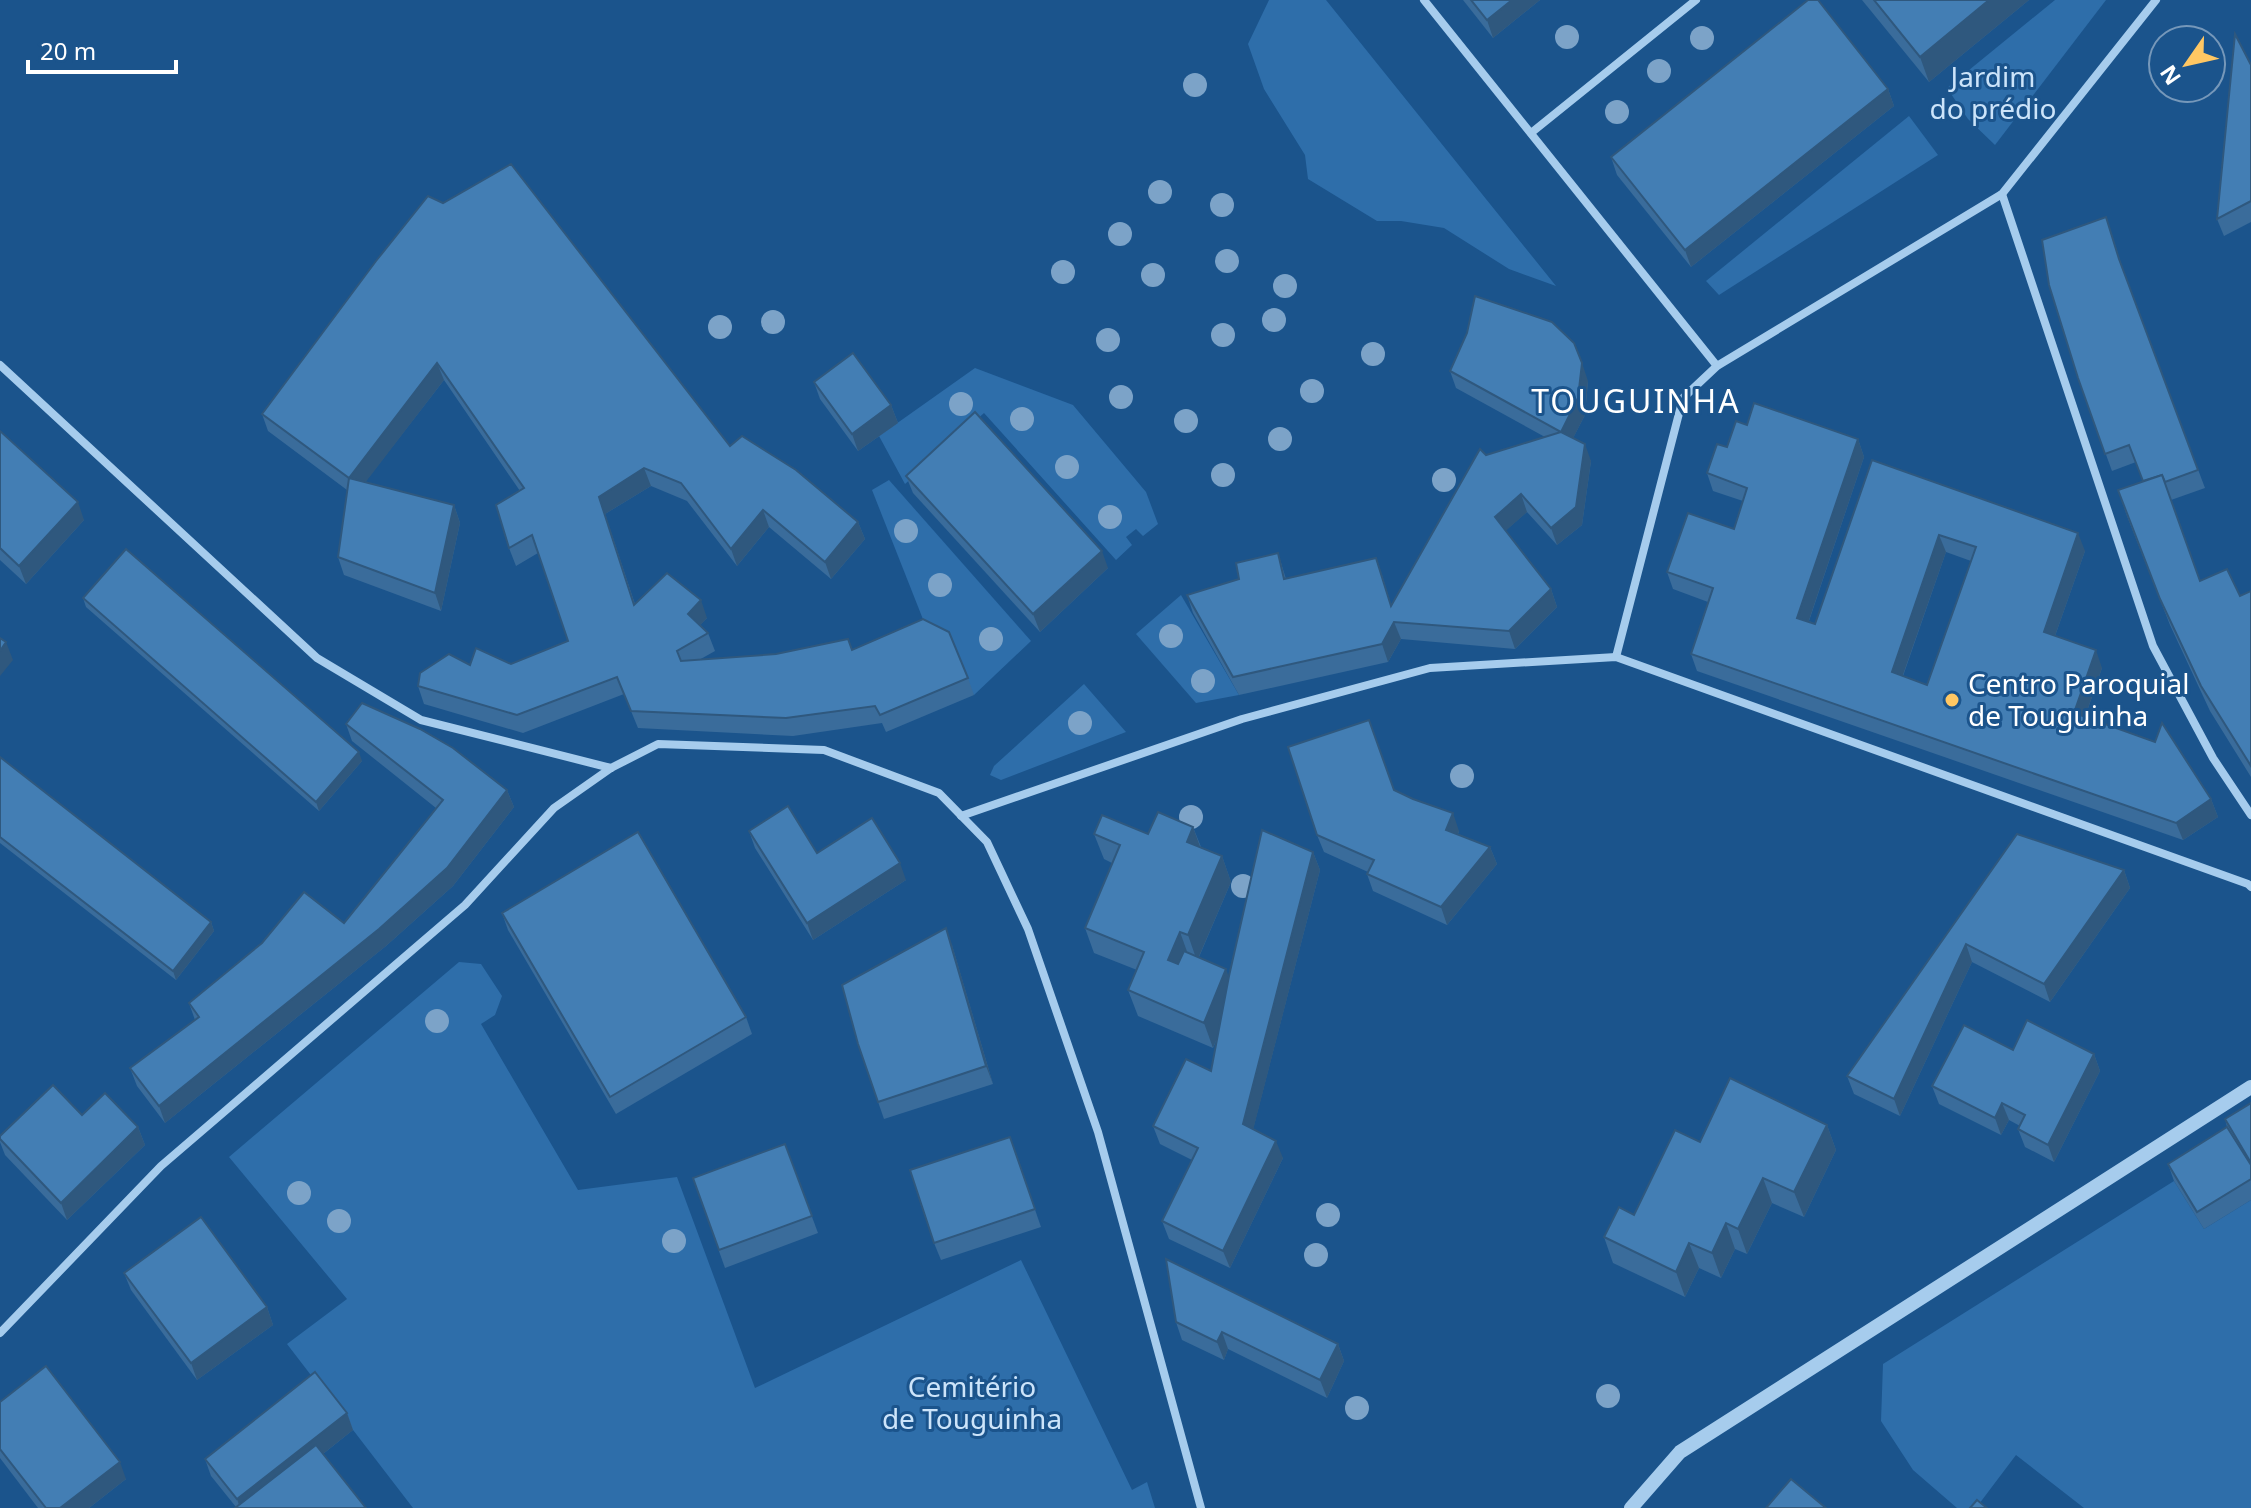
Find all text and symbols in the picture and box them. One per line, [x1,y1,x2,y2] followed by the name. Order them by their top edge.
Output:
[28,24,176,74] scale bar
[2147,24,2227,104] north arrow
[40,34,96,67] text: 20 m
[1930,57,2056,127] park label: Jardim do prédio
[2152,60,2187,92] text: N
[1531,379,1741,422] district label: TOUGUINHA
[1968,664,2189,734] place label: Centro Paroquial de Touguinha
[1943,691,1961,709] marker: Centro Paroquial de Touguinha
[882,1367,1062,1437] park label: Cemitério de Touguinha

